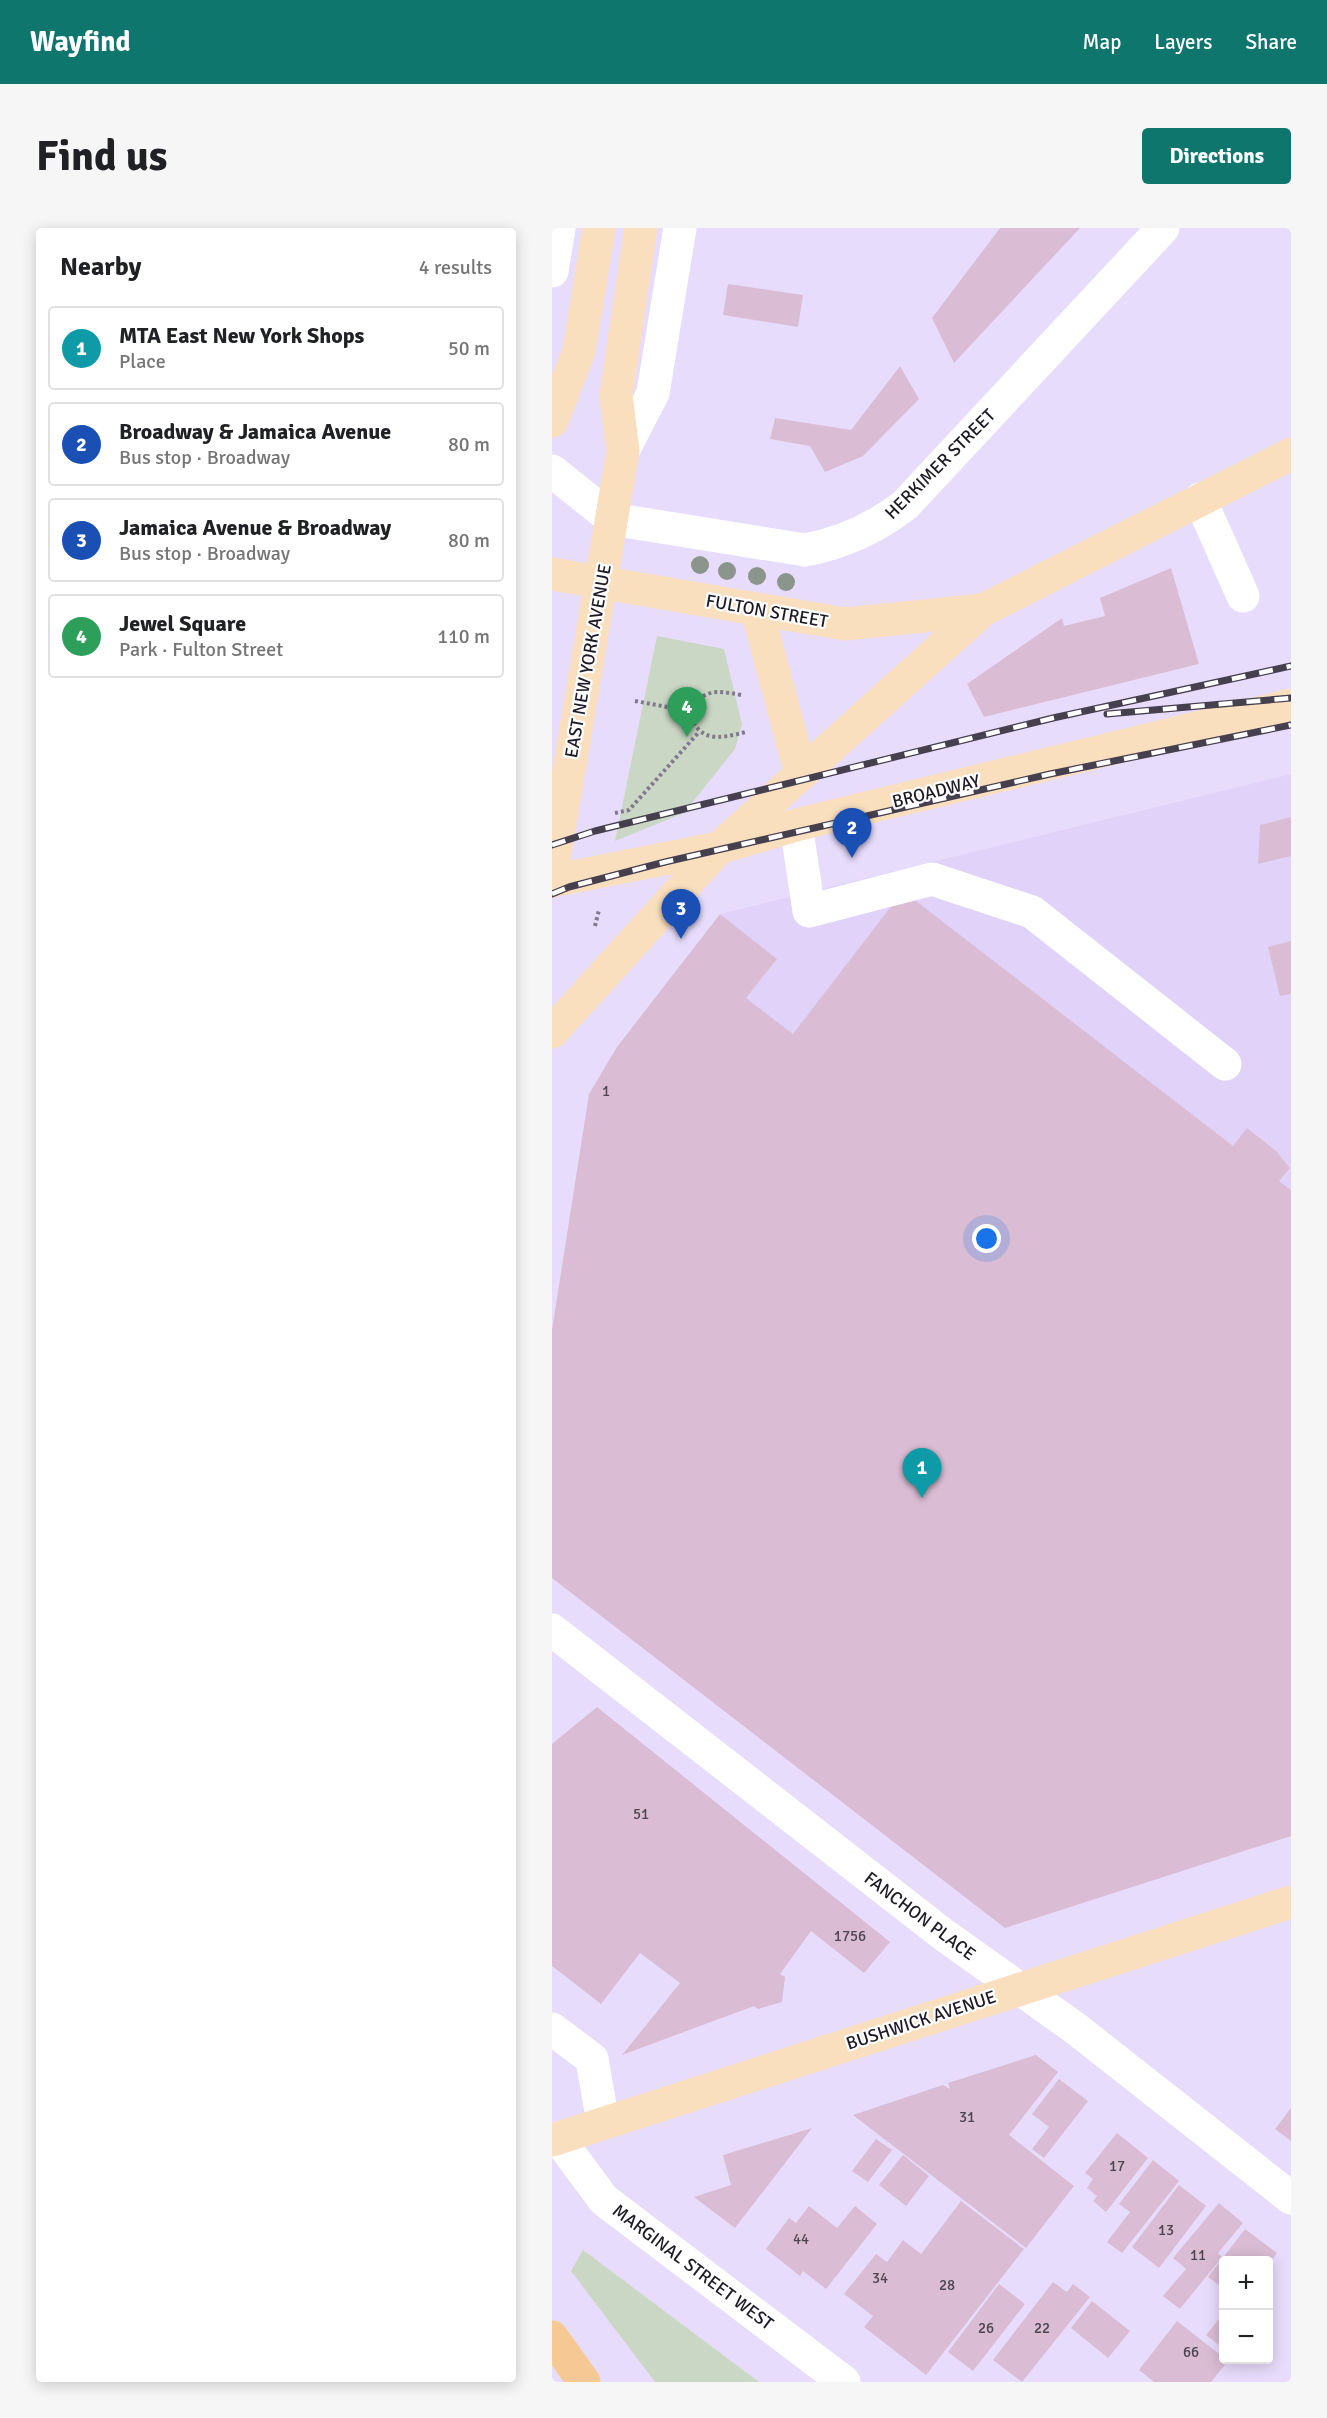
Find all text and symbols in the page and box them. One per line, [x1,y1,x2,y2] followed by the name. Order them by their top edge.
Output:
[30,25,131,59] text: Wayfind
[1083,29,1121,55] text: Map
[1154,29,1212,55] text: Layers
[1245,29,1297,55] text: Share
[1142,128,1291,184] button: Directions
[36,131,167,182] text: Find us
[60,251,141,283] text: Nearby
[419,255,492,280] text: 4 results
[119,322,364,349] text: MTA East New York Shops
[76,336,87,361] text: 1
[448,336,490,361] text: 50 m
[119,349,166,374] text: Place
[880,404,1000,524] street label: HERKIMER STREET
[119,418,391,445] text: Broadway & Jamaica Avenue
[76,432,87,457] text: 2
[448,432,490,457] text: 80 m
[119,445,290,470] text: Bus stop · Broadway
[119,514,391,541] text: Jamaica Avenue & Broadway
[76,528,87,553] text: 3
[448,528,490,553] text: 80 m
[119,541,290,566] text: Bus stop · Broadway
[560,562,616,760] street label: EAST NEW YORK AVENUE
[704,589,830,633] street label: FULTON STREET
[119,610,246,637] text: Jewel Square
[76,624,87,649] text: 4
[437,624,490,649] text: 110 m
[119,637,283,662] text: Park · Fulton Street
[668,688,706,737] pin: 4
[890,769,982,813] street label: BROADWAY
[832,808,872,858] pin: 2
[662,890,700,939] pin: 3
[602,1082,610,1100] house number: 1
[972,1224,1001,1253] your location
[902,1448,941,1498] pin: 1
[633,1805,649,1823] house number: 51
[860,1867,980,1965] street label: FANCHON PLACE
[834,1927,866,1945] house number: 1756
[843,1985,999,2055] street label: BUSHWICK AVENUE
[959,2108,975,2126] house number: 31
[1109,2157,1125,2175] house number: 17
[608,2199,778,2335] street label: MARGINAL STREET WEST
[1158,2221,1174,2239] house number: 13
[793,2230,809,2248] house number: 44
[1190,2246,1206,2264] house number: 11
[1219,2256,1273,2364] map controls
[1219,2256,1273,2310] button: +
[872,2269,888,2287] house number: 34
[939,2276,955,2294] house number: 28
[1219,2310,1273,2364] button: −
[978,2319,994,2337] house number: 26
[1034,2319,1050,2337] house number: 22
[1183,2343,1199,2361] house number: 66

